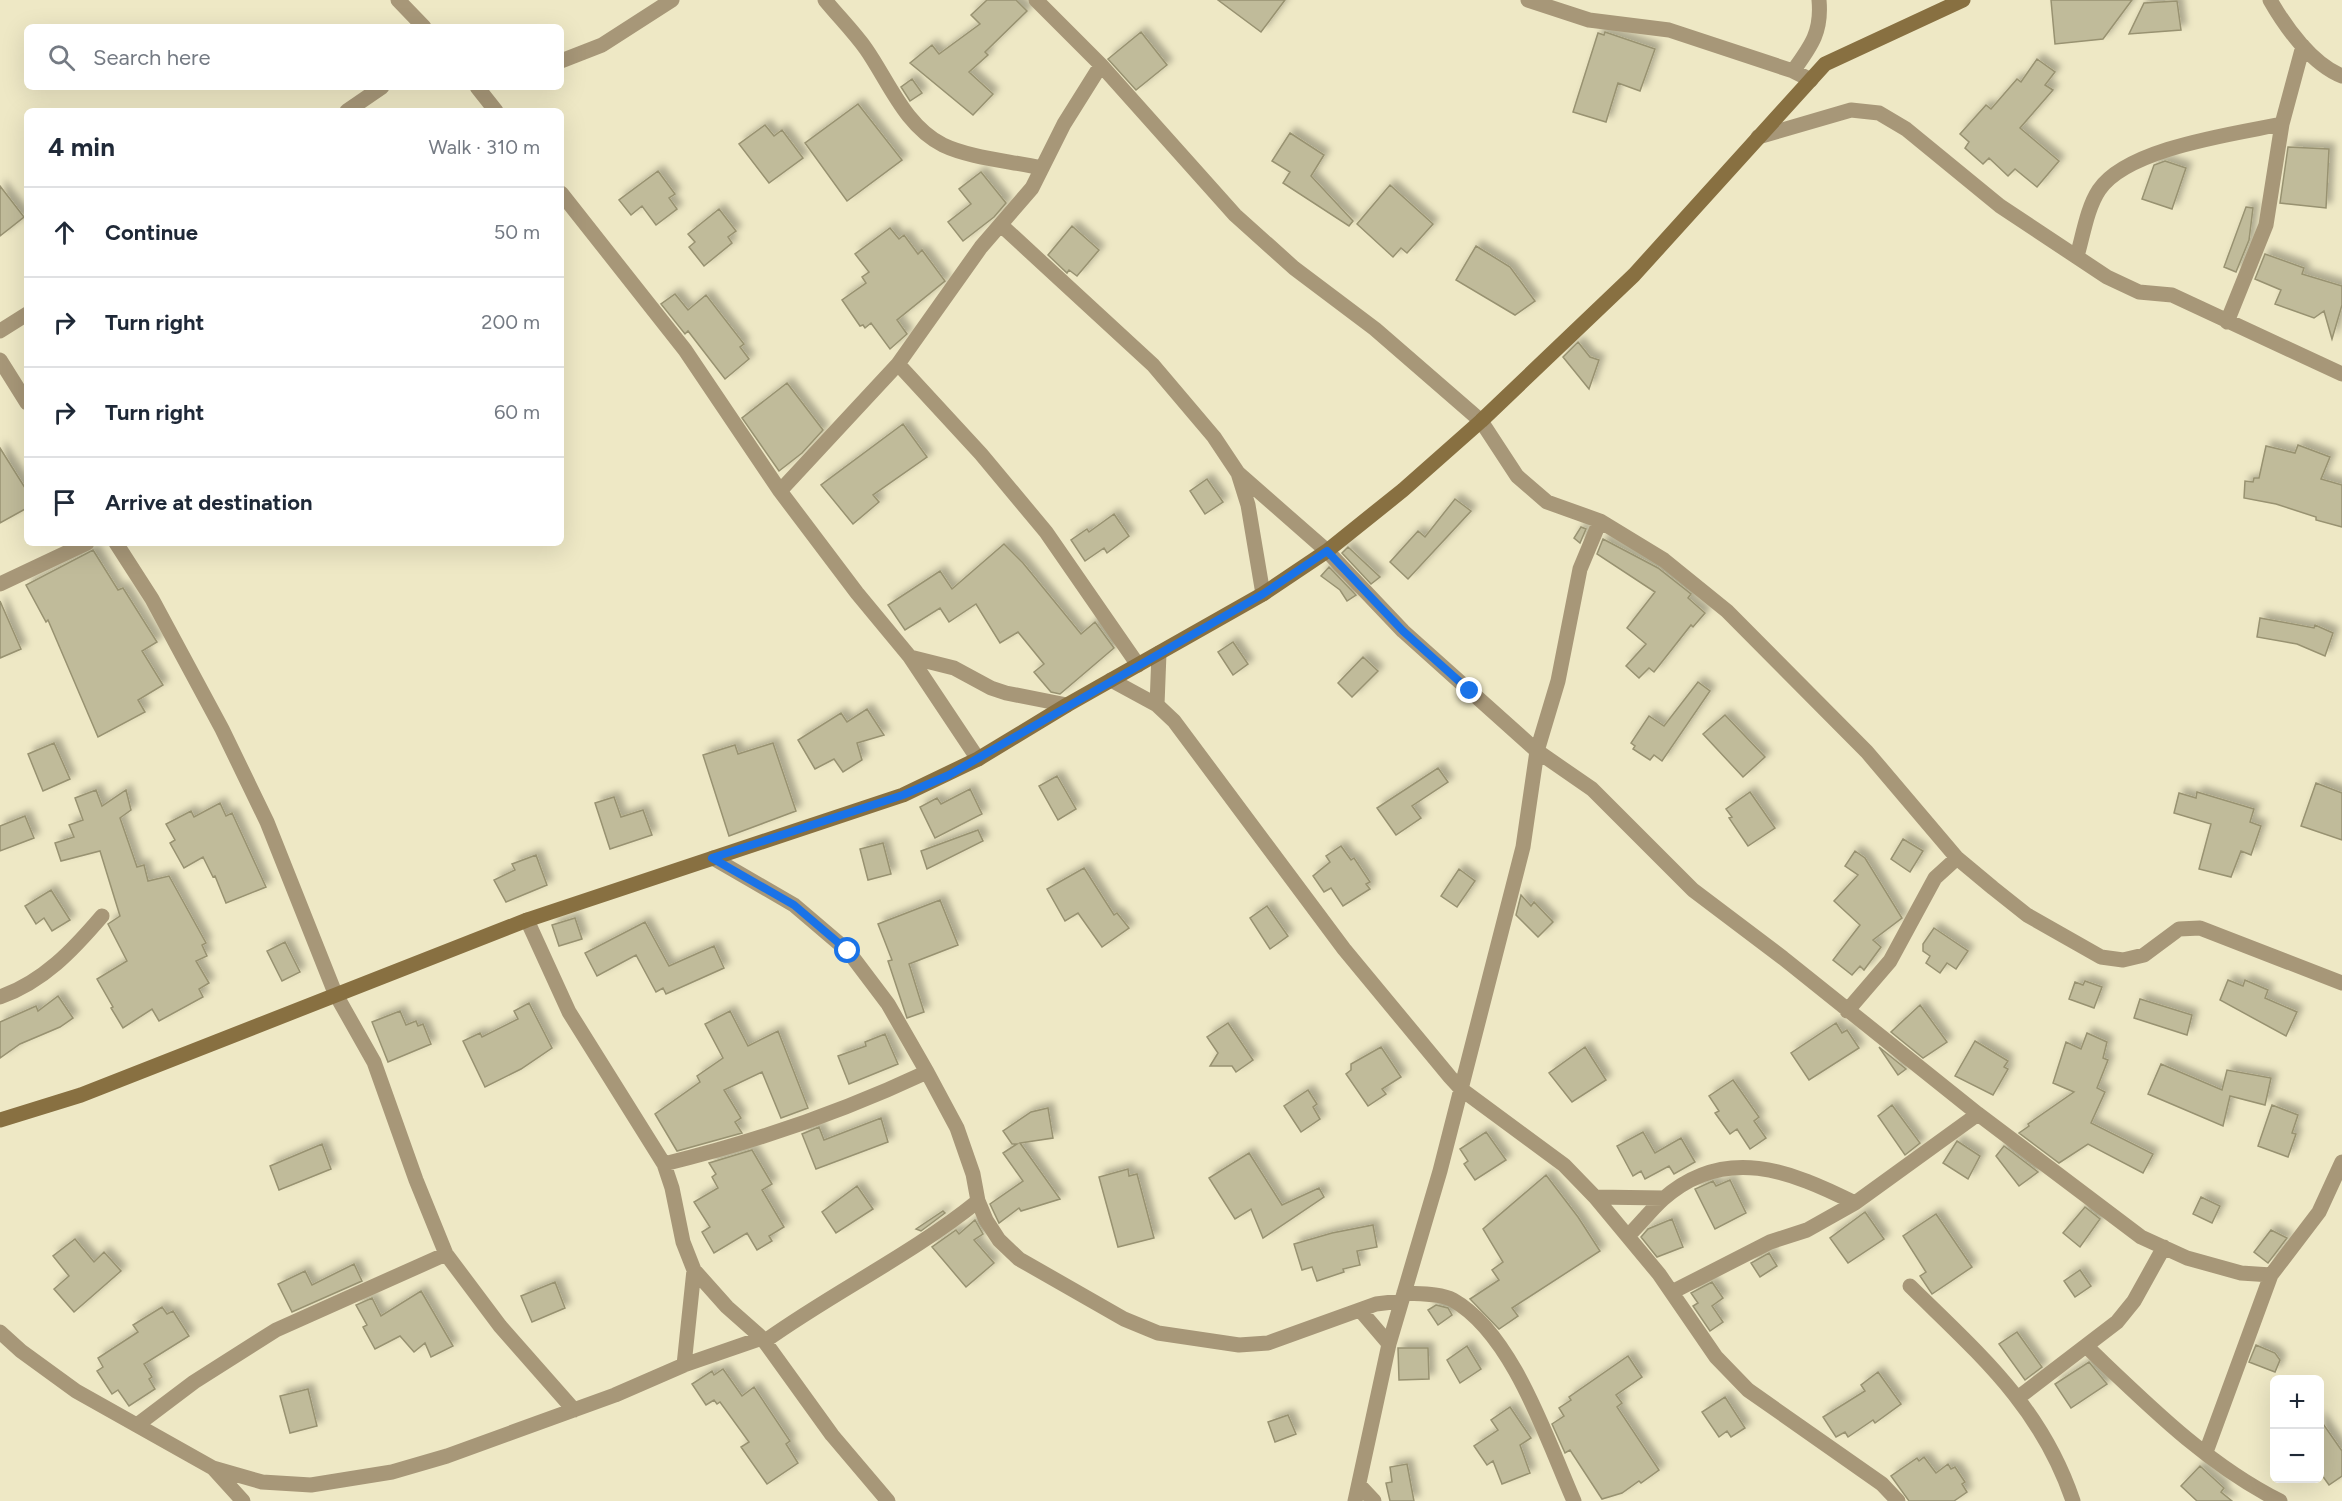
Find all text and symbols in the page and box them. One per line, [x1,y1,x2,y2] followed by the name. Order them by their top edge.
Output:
[24,24,564,90] search box
[45,41,78,74] icon: search
[93,44,211,71] text: Search here
[48,131,115,163] text: 4 min
[428,135,540,159] text: Walk · 310 m
[48,216,81,249] icon: ahead
[105,219,198,246] text: Continue
[494,220,540,244] text: 50 m
[48,306,81,339] icon: right
[105,309,204,336] text: Turn right
[481,310,540,334] text: 200 m
[48,396,81,429] icon: right
[105,399,204,426] text: Turn right
[494,400,540,424] text: 60 m
[48,486,81,519] icon: arrive
[105,489,313,516] text: Arrive at destination
[1456,677,1482,703] route end
[834,937,860,963] route start
[2270,1375,2324,1483] map controls
[2270,1375,2324,1429] button: +
[2270,1429,2324,1483] button: −

